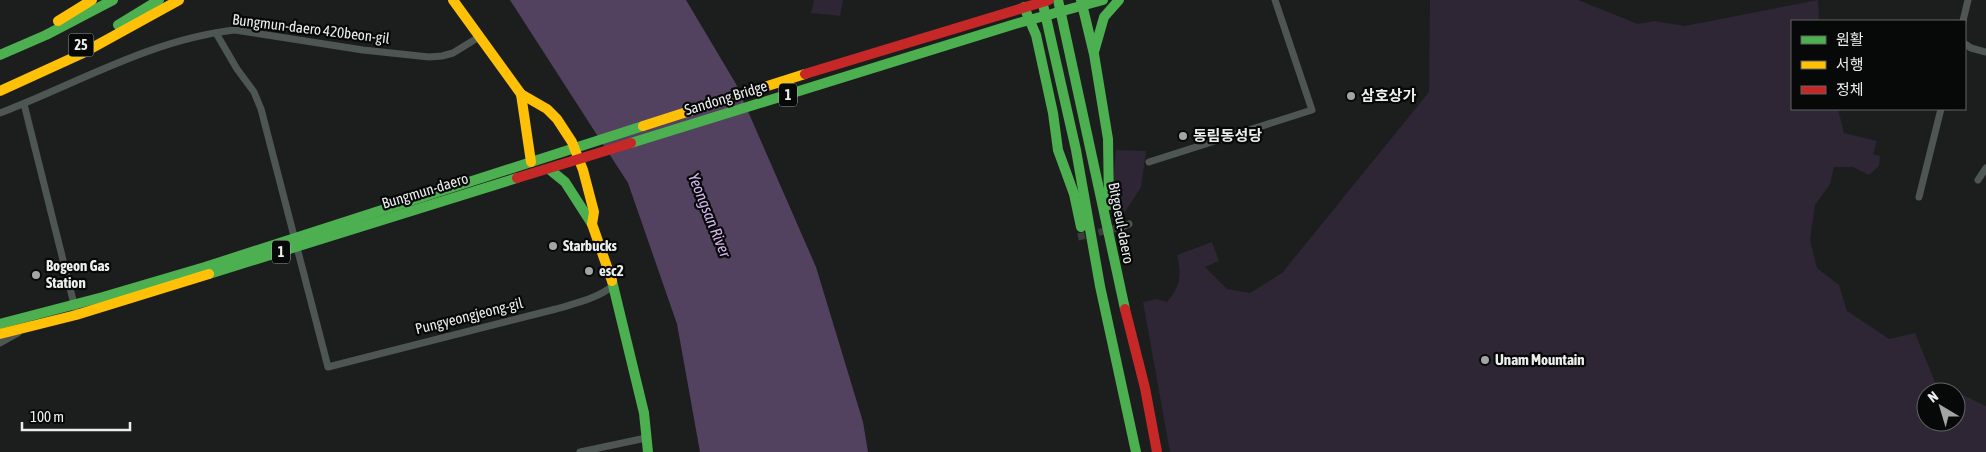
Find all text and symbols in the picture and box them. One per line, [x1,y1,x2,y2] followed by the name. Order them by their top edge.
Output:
[231,10,391,47] street label: Bungmun-daero 420beon-gil
[1791,20,1966,110] legend
[1836,31,1864,48] text: 원활
[68,34,94,56] road number: 25
[1836,56,1864,73] text: 서행
[682,77,769,118] street label: Sandong Bridge
[1836,81,1864,98] text: 정체
[779,84,797,106] road number: 1
[1361,87,1416,104] place label: 삼호상가
[1345,90,1357,102] marker: 삼호상가
[1193,127,1262,144] place label: 동림동성당
[1177,130,1189,142] marker: 동림동성당
[380,169,470,212] street label: Bungmun-daero
[684,170,736,261] water label: Yeongsan River
[1105,181,1138,265] street label: Bitgoeul-daero
[563,237,618,254] place label: Starbucks
[272,240,290,264] road number: 1
[547,240,559,252] marker: Starbucks
[46,257,110,291] place label: Bogeon Gas Station
[599,262,624,279] place label: esc2
[583,265,595,277] marker: esc2
[30,269,42,281] marker: Bogeon Gas Station
[413,294,525,337] street label: Pungyeongjeong-gil
[1495,351,1585,368] place label: Unam Mountain
[1479,354,1491,366] marker: Unam Mountain
[1916,382,1966,432] north arrow
[1925,388,1941,406] text: N
[22,400,130,432] scale bar
[30,408,64,425] text: 100 m

